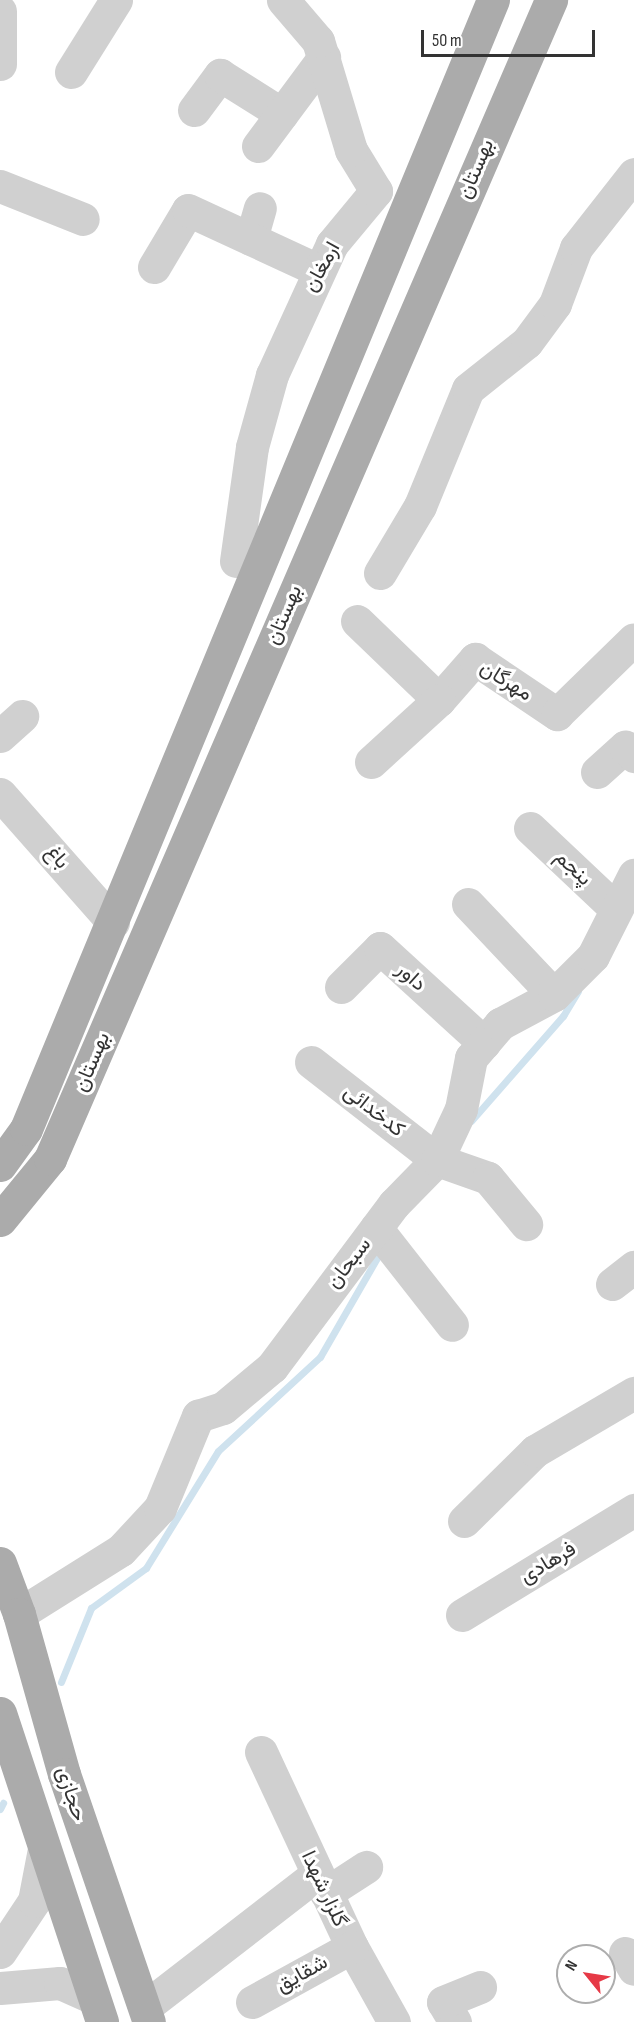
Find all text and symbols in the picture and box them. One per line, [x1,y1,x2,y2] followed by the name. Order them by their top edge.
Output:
[424,18,598,56] scale bar
[432,30,462,51] text: 50 m
[452,135,500,203] street label: بهستان
[298,238,346,296] street label: ارمغان
[260,581,308,649] street label: بهستان
[475,655,537,707] street label: مهرگان
[40,840,74,874] street label: باغ
[549,845,597,891] street label: پنجم
[391,957,431,997] street label: داور
[68,1028,116,1096] street label: بهستان
[338,1079,410,1143] street label: کدخدائی
[321,1232,377,1294] street label: سبحان
[515,1536,581,1590] street label: فرهادی
[50,1764,92,1824] street label: حجازی
[295,1847,353,1931] street label: گلزار شهدا
[556,1944,616,2004] north arrow
[272,1950,332,1998] street label: شقایق
[561,1957,582,1974] text: N

